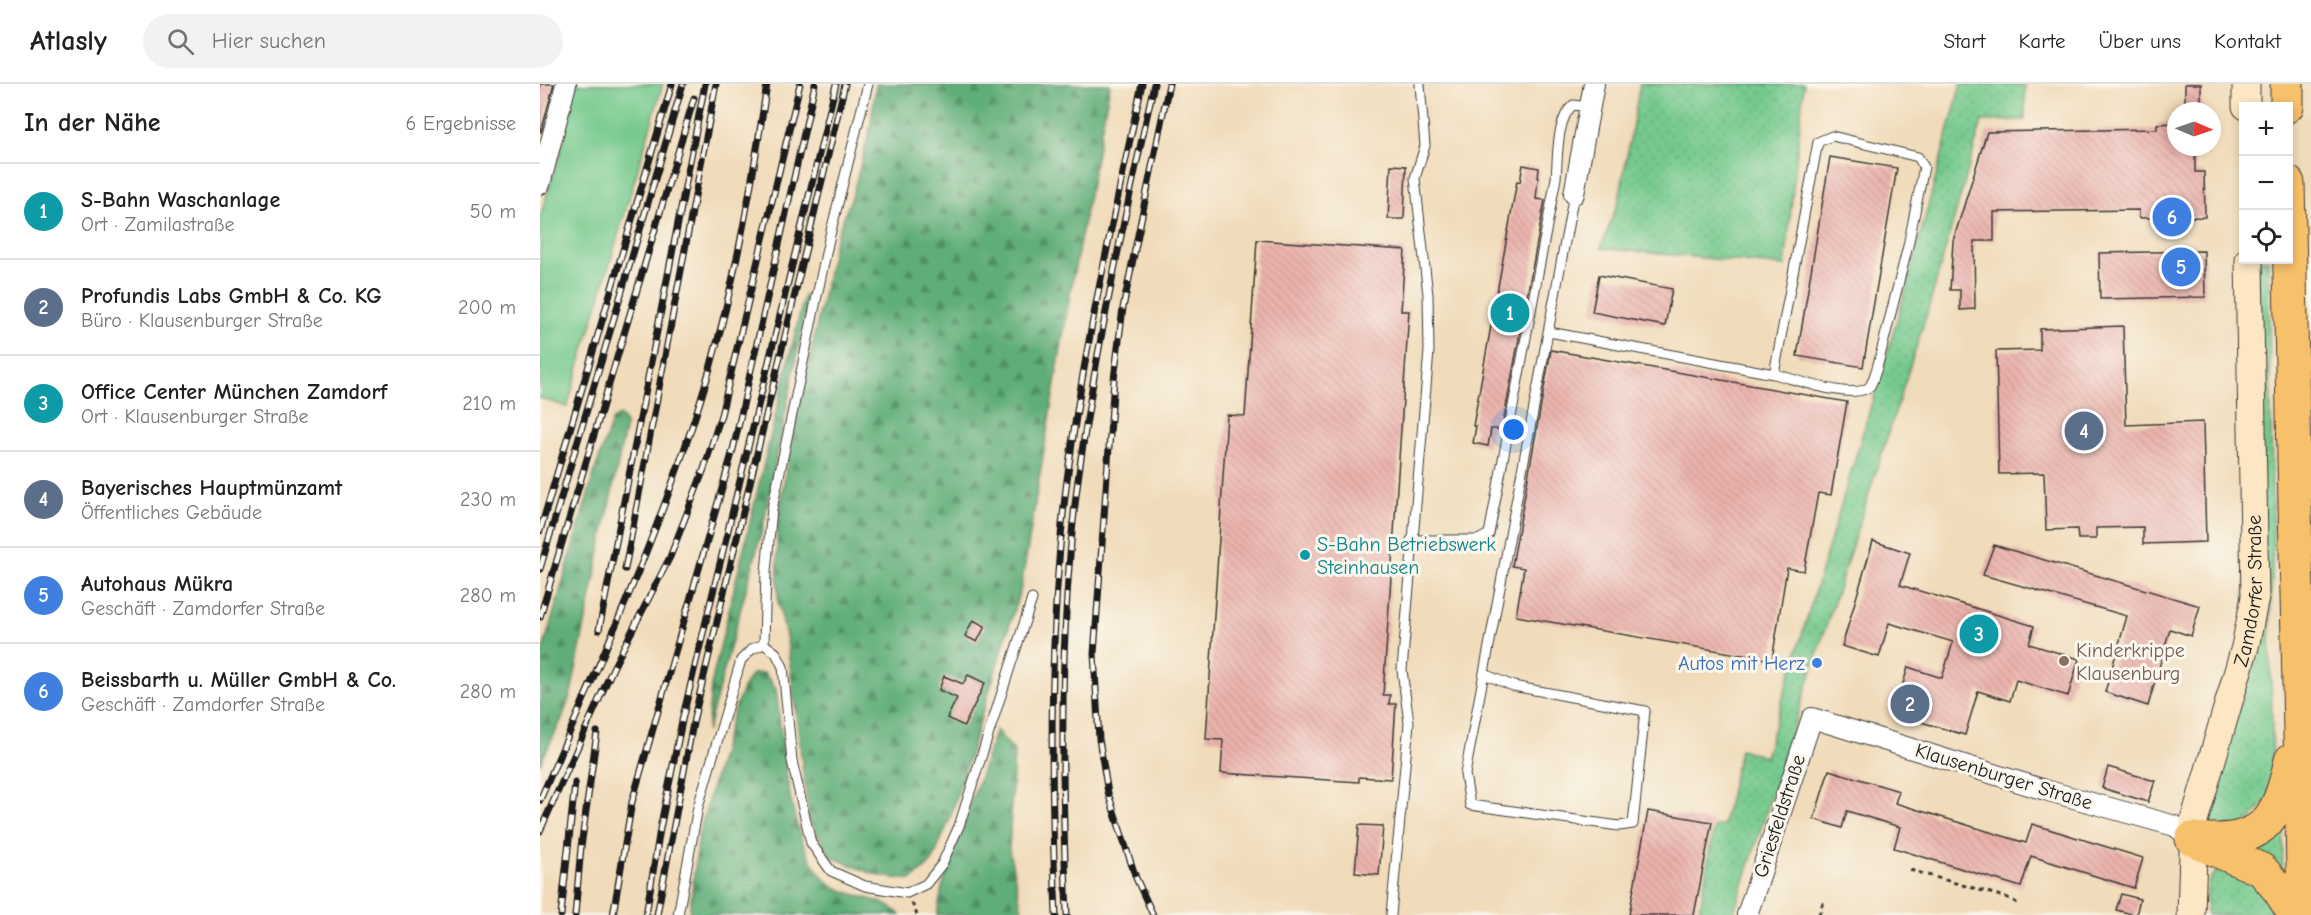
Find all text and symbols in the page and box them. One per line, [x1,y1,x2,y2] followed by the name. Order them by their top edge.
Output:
[143,14,563,68] search box
[30,25,107,57] text: Atlasly
[164,25,197,58] icon: search
[212,28,326,54] text: Hier suchen
[1943,29,1986,53] text: Start
[2019,29,2065,53] text: Karte
[2098,29,2181,53] text: Über uns
[2214,29,2281,53] text: Kontakt
[2167,102,2221,156] north arrow
[2239,102,2293,264] map controls
[2239,102,2293,156] button: +
[24,108,161,138] text: In der Nähe
[406,112,516,135] text: 6 Ergebnisse
[2239,156,2293,210] button: −
[81,187,280,213] text: S-Bahn Waschanlage
[2152,194,2192,240] pin: 6
[40,200,47,223] text: 1
[470,200,516,223] text: 50 m
[2239,210,2293,264] button: locate
[81,213,235,236] text: Ort · Zamilastraße
[2162,244,2200,290] pin: 5
[81,283,382,309] text: Profundis Labs GmbH & Co. KG
[1490,290,1530,336] pin: 1
[39,296,48,319] text: 2
[458,296,516,319] text: 200 m
[81,309,323,332] text: Büro · Klausenburger Straße
[81,379,387,405] text: Office Center München Zamdorf
[39,392,48,415] text: 3
[462,392,516,415] text: 210 m
[81,405,309,428] text: Ort · Klausenburger Straße
[2064,408,2104,454] pin: 4
[1499,415,1528,444] your location
[81,475,342,501] text: Bayerisches Hauptmünzamt
[39,488,48,511] text: 4
[460,488,516,511] text: 230 m
[81,501,262,524] text: Öffentliches Gebäude
[2229,515,2268,669] street label: Zamdorfer Straße
[1317,533,1496,579] place label: S-Bahn Betriebswerk Steinhausen
[1298,548,1312,562] marker: S-Bahn Betriebswerk Steinhausen
[81,571,233,597] text: Autohaus Mükra
[38,584,49,607] text: 5
[460,584,516,607] text: 280 m
[81,597,325,620] text: Geschäft · Zamdorfer Straße
[1960,612,1998,656] pin: 3
[2076,639,2185,685] place label: Kinderkrippe Klausenburg
[1678,652,1805,675] place label: Autos mit Herz
[2057,654,2071,668] marker: Kinderkrippe Klausenburg
[1810,656,1824,670] marker: Autos mit Herz
[81,667,396,693] text: Beissbarth u. Müller GmbH & Co.
[38,680,49,703] text: 6
[460,680,516,703] text: 280 m
[1890,682,1930,726] pin: 2
[81,693,325,716] text: Geschäft · Zamdorfer Straße
[1912,739,2095,814] street label: Klausenburger Straße
[1749,752,1810,881] street label: Griesfeldstraße

